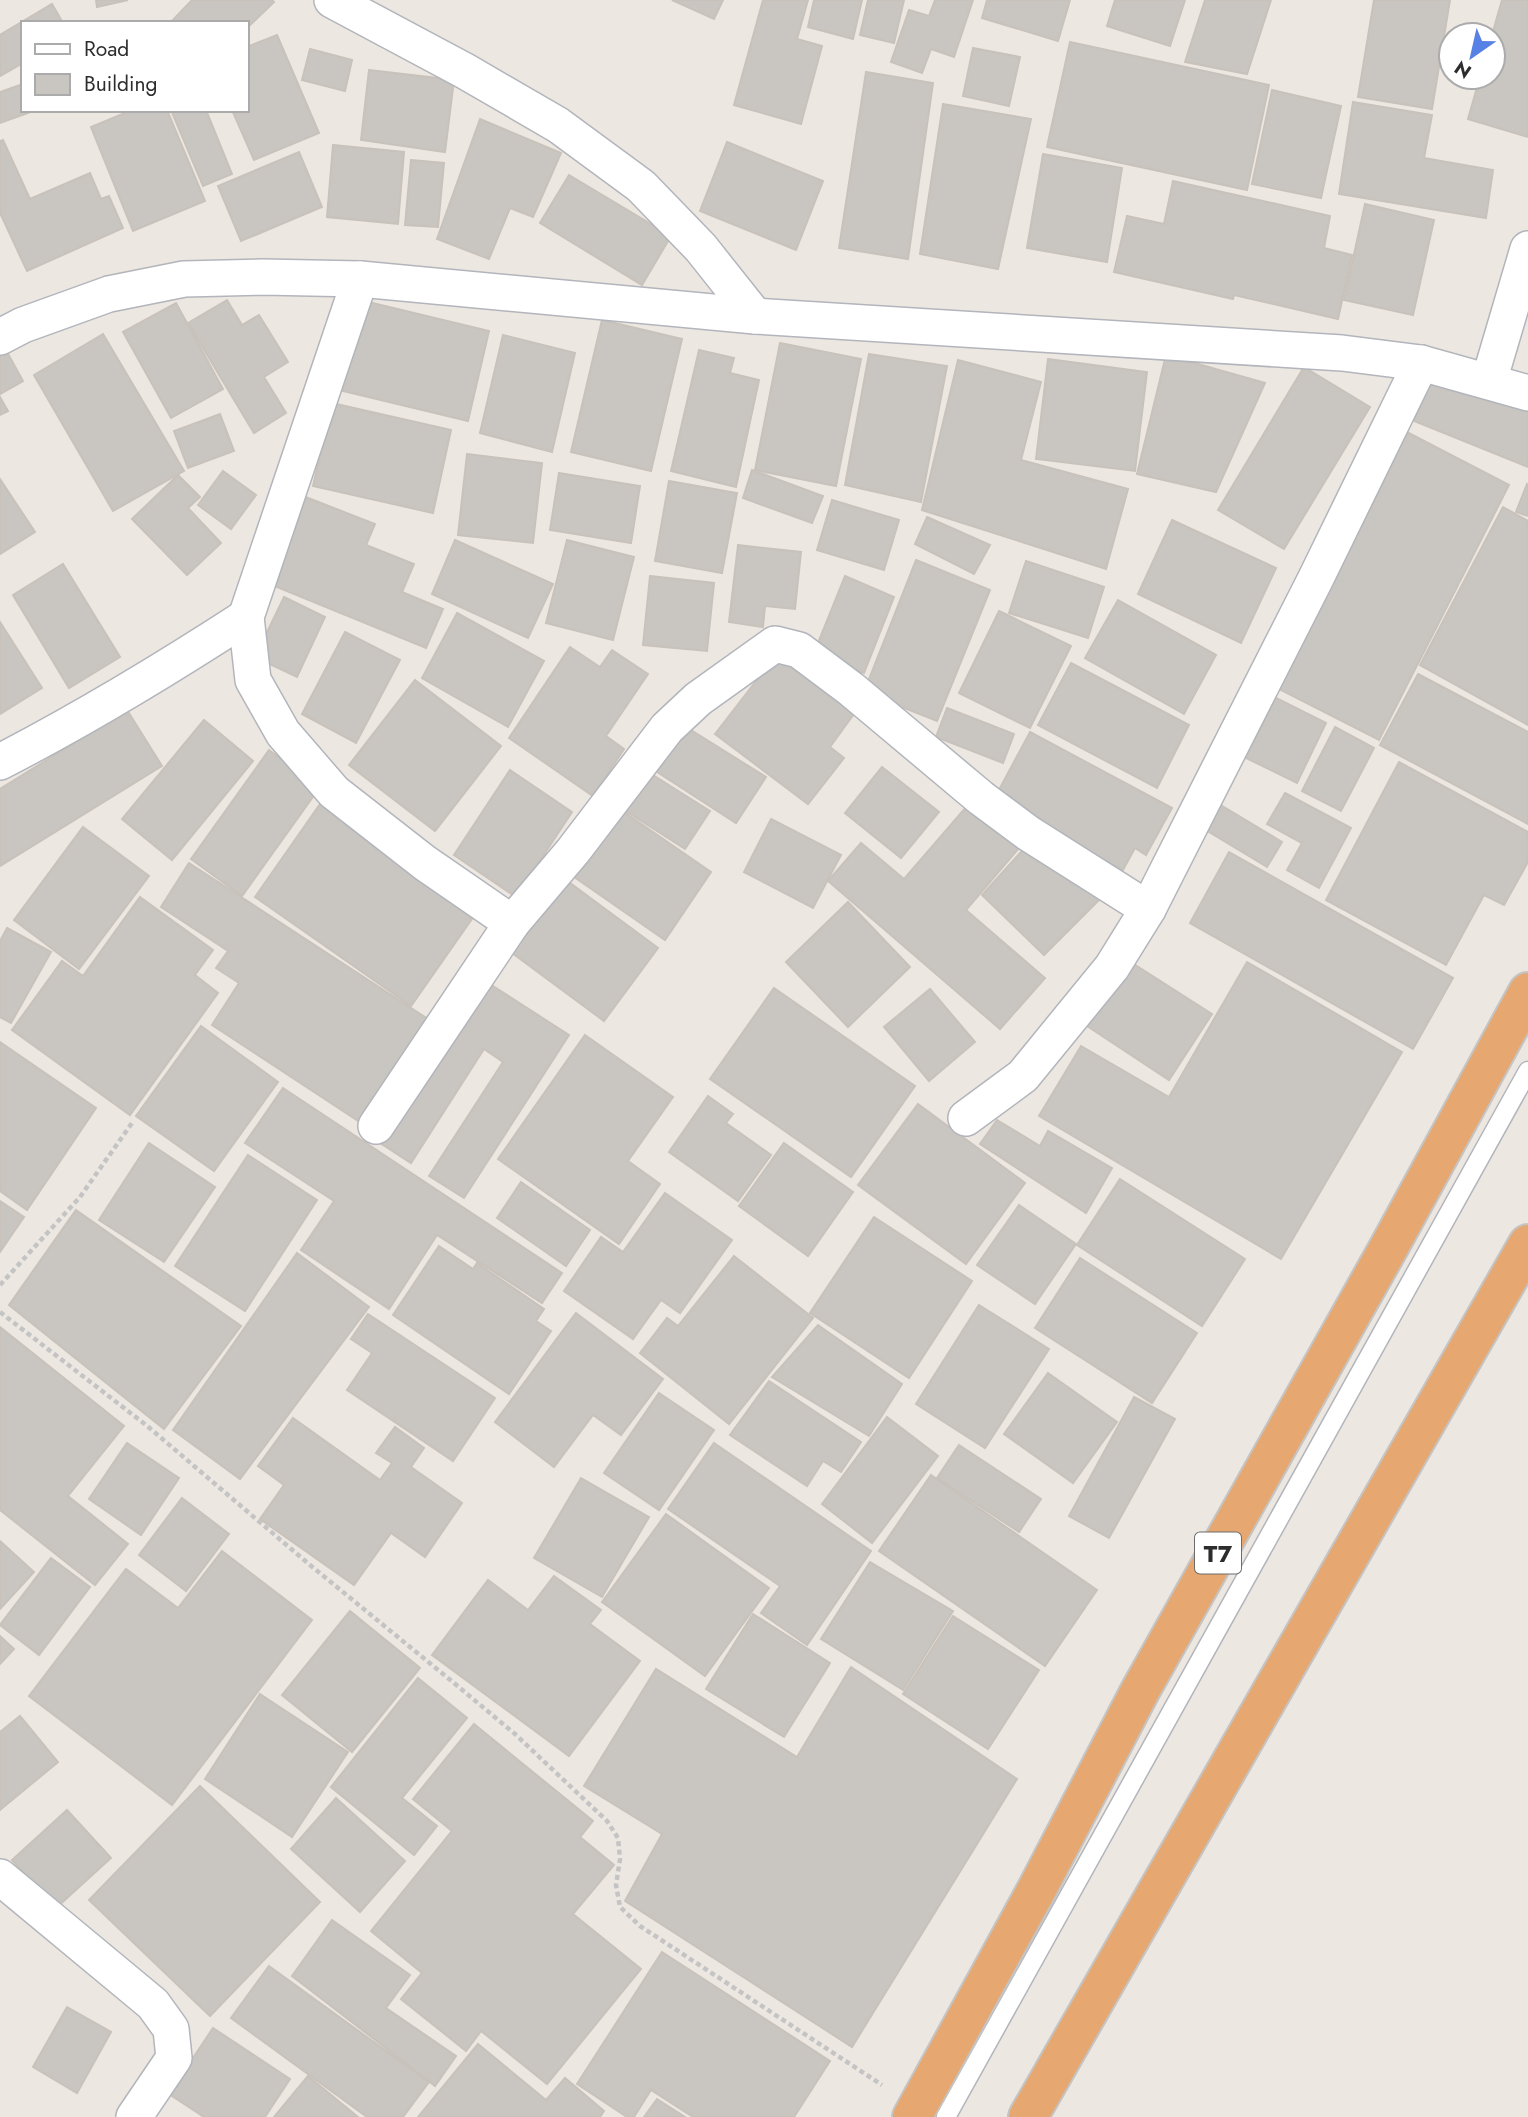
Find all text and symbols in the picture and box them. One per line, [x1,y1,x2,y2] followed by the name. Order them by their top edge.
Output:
[21,21,248,112] legend
[1437,21,1507,91] north arrow
[84,34,129,64] text: Road
[1449,54,1477,85] text: N
[84,69,157,99] text: Building
[1195,1532,1241,1574] road number: T7

